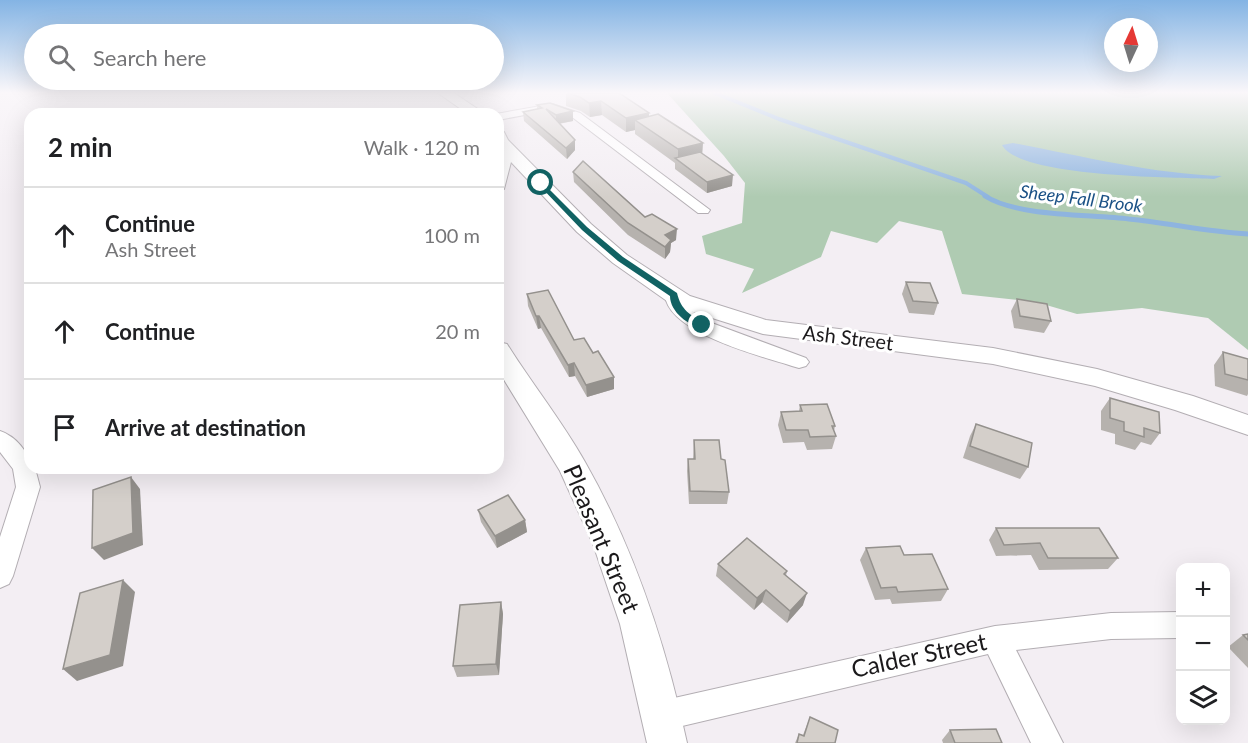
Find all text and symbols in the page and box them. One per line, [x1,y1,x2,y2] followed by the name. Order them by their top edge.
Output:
[1104,18,1158,72] north arrow
[24,24,504,90] search box
[45,41,78,74] icon: search
[93,44,206,71] text: Search here
[48,131,112,163] text: 2 min
[364,135,480,159] text: Walk · 120 m
[527,169,553,195] route start
[1019,180,1144,216] water label: Sheep Fall Brook
[105,210,195,237] text: Continue
[48,219,81,252] icon: ahead
[424,223,480,247] text: 100 m
[105,237,196,261] text: Ash Street
[688,311,714,337] route end
[48,315,81,348] icon: ahead
[105,318,195,345] text: Continue
[435,319,480,343] text: 20 m
[801,320,895,354] street label: Ash Street
[48,411,81,444] icon: arrive
[105,414,306,441] text: Arrive at destination
[558,460,647,617] street label: Pleasant Street
[1176,563,1230,725] map controls
[1176,563,1230,617] button: +
[1176,617,1230,671] button: −
[849,626,989,683] street label: Calder Street
[1176,671,1230,725] button: layers

